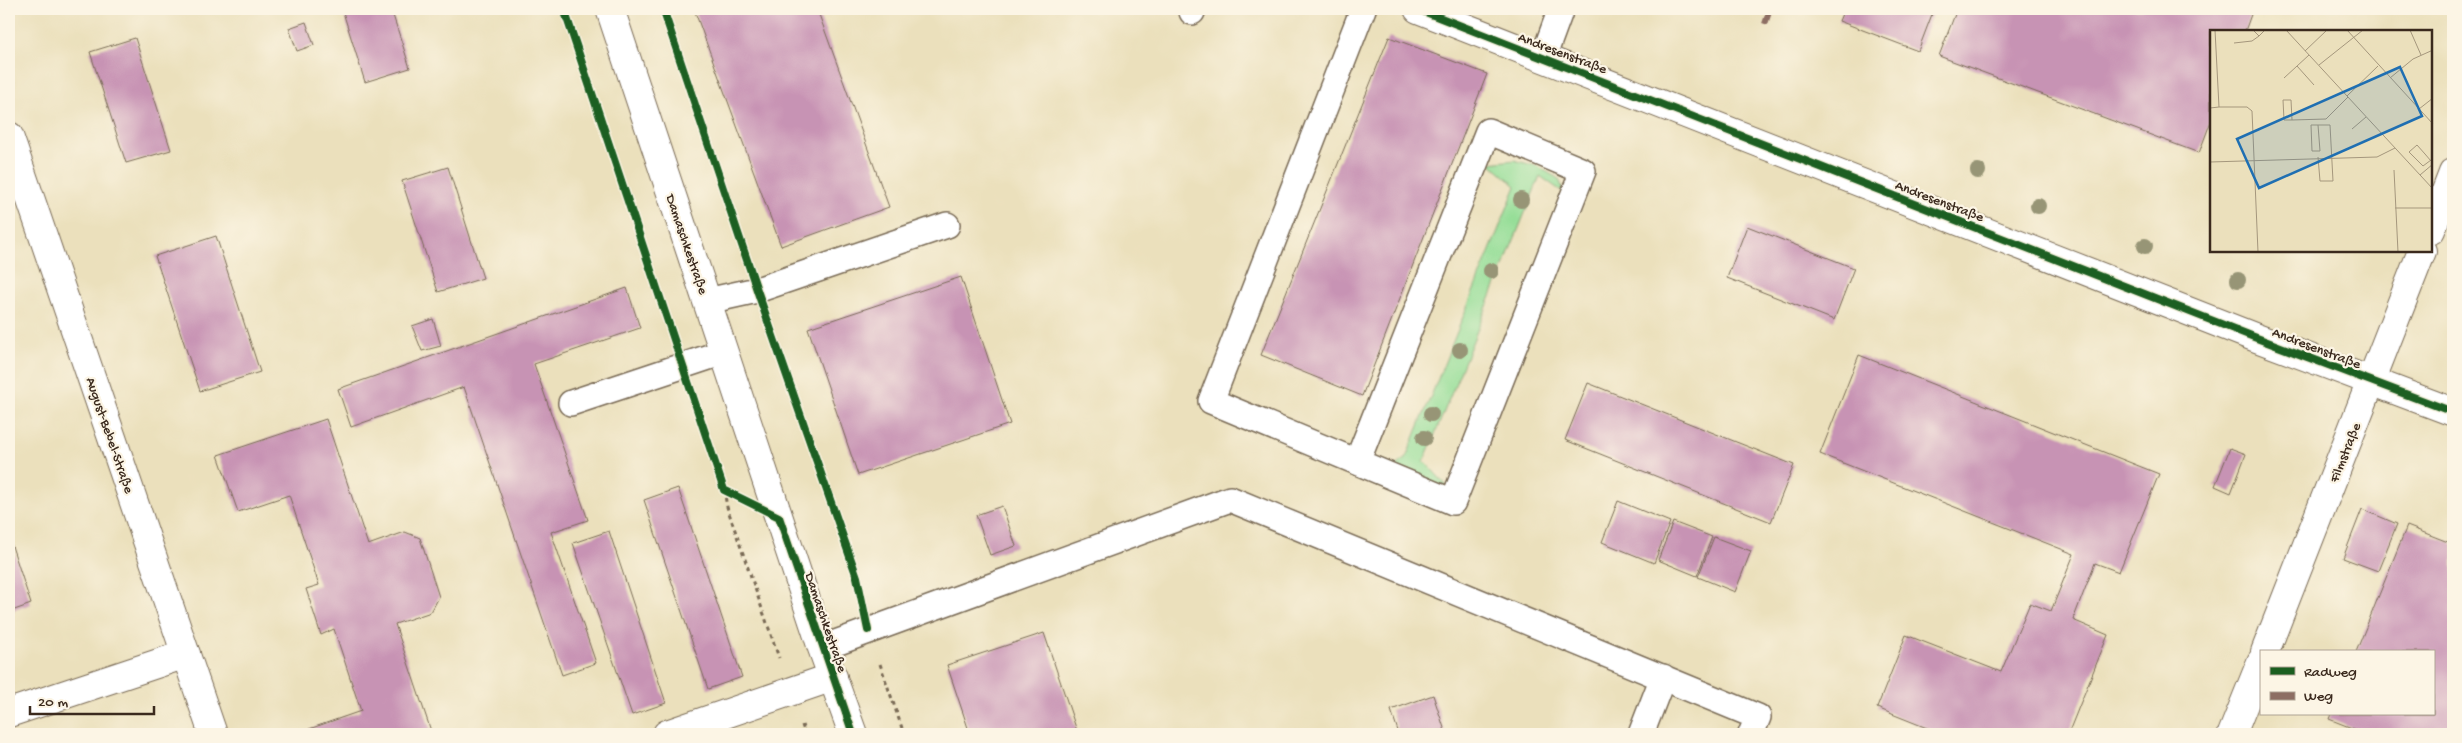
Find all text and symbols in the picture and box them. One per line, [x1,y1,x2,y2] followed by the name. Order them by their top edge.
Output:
[1515,30,1610,79] street label: Andresenstraße
[2210,30,2432,252] inset map
[1892,178,1987,227] street label: Andresenstraße
[660,192,711,298] street label: Damaschkestraße
[2269,325,2364,374] street label: Andresenstraße
[81,375,137,497] street label: August-Bebel-Straße
[2326,420,2366,486] street label: Filmstraße
[799,570,850,676] street label: Damaschkestraße
[2260,650,2434,716] legend
[2304,664,2357,682] text: Radweg
[30,683,154,715] scale bar
[2304,688,2333,706] text: Weg
[38,694,68,712] text: 20 m

